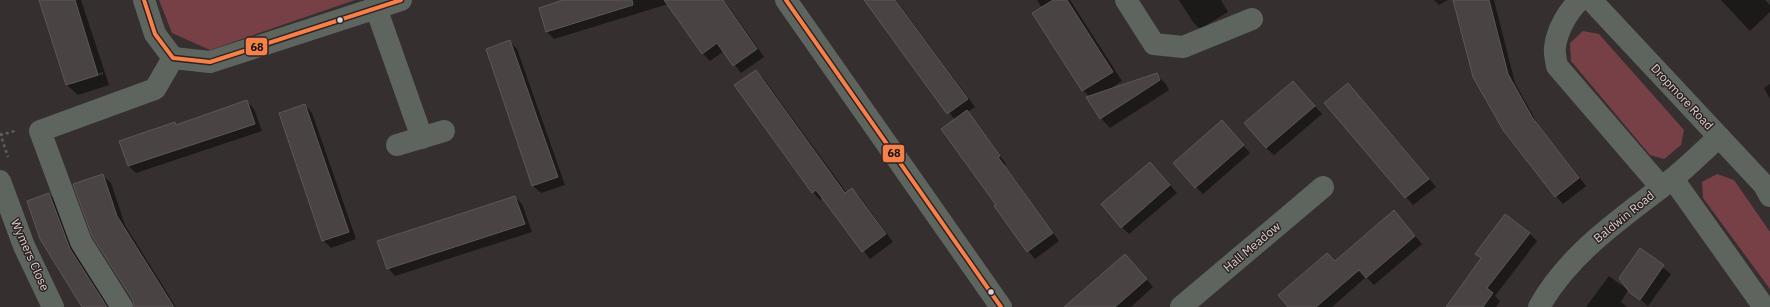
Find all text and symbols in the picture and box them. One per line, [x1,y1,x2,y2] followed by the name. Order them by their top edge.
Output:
[335,15,345,25] unlabelled marker
[245,37,268,56] line badge: 68
[250,40,264,54] text: 68
[1648,61,1717,133] street label: Dropmore Road
[882,144,905,163] line badge: 68
[887,146,901,160] text: 68
[1590,188,1657,246] street label: Baldwin Road
[8,217,53,293] street label: Wymers Close
[1220,218,1283,275] street label: Hall Meadow
[986,287,996,297] unlabelled marker

